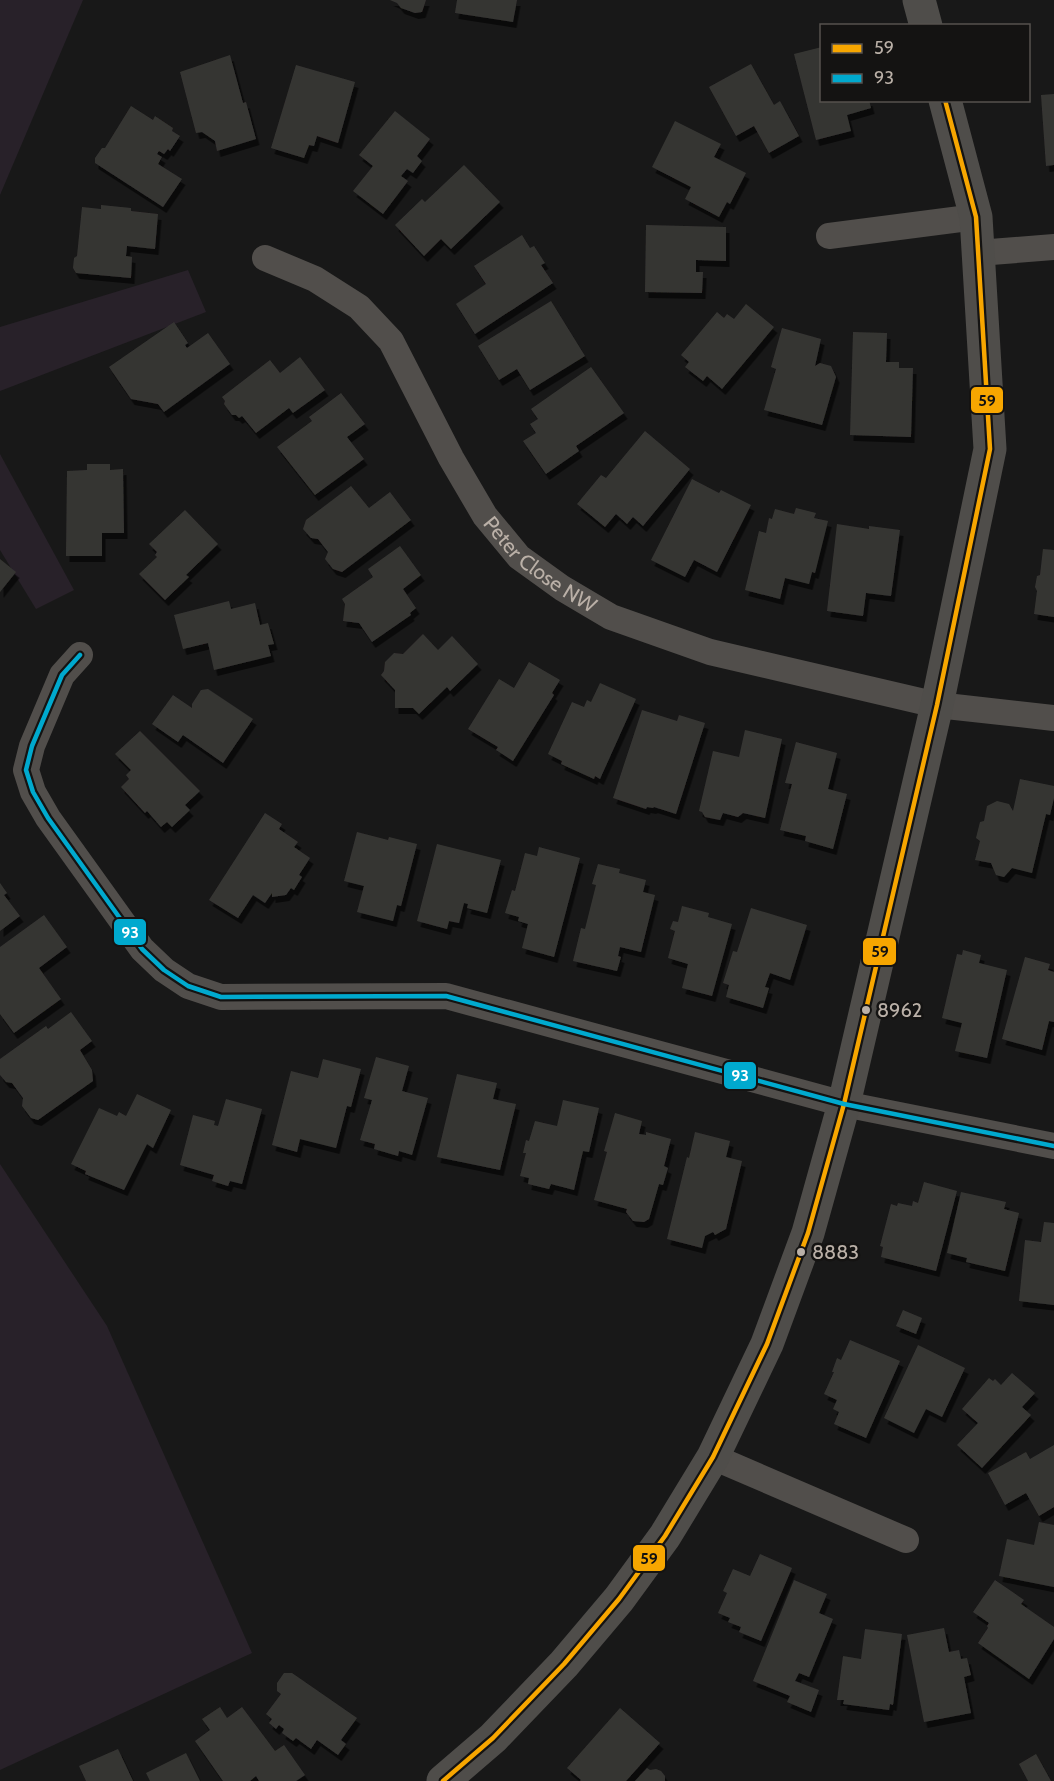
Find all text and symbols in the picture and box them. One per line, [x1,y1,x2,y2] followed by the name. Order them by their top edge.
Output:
[820,24,1030,102] legend
[874,37,894,59] text: 59
[874,67,894,89] text: 93
[970,386,1004,414] line badge: 59
[978,391,996,410] text: 59
[478,511,601,618] street label: Peter Close NW
[113,918,147,946] line badge: 93
[121,923,139,942] text: 93
[862,937,897,966] line badge: 59
[871,942,889,961] text: 59
[877,998,922,1022] place label: 8962
[860,1004,872,1016] marker: 8962
[723,1061,757,1090] line badge: 93
[731,1066,749,1085] text: 93
[812,1240,859,1264] place label: 8883
[795,1246,807,1258] marker: 8883
[632,1544,666,1572] line badge: 59
[640,1549,658,1568] text: 59

